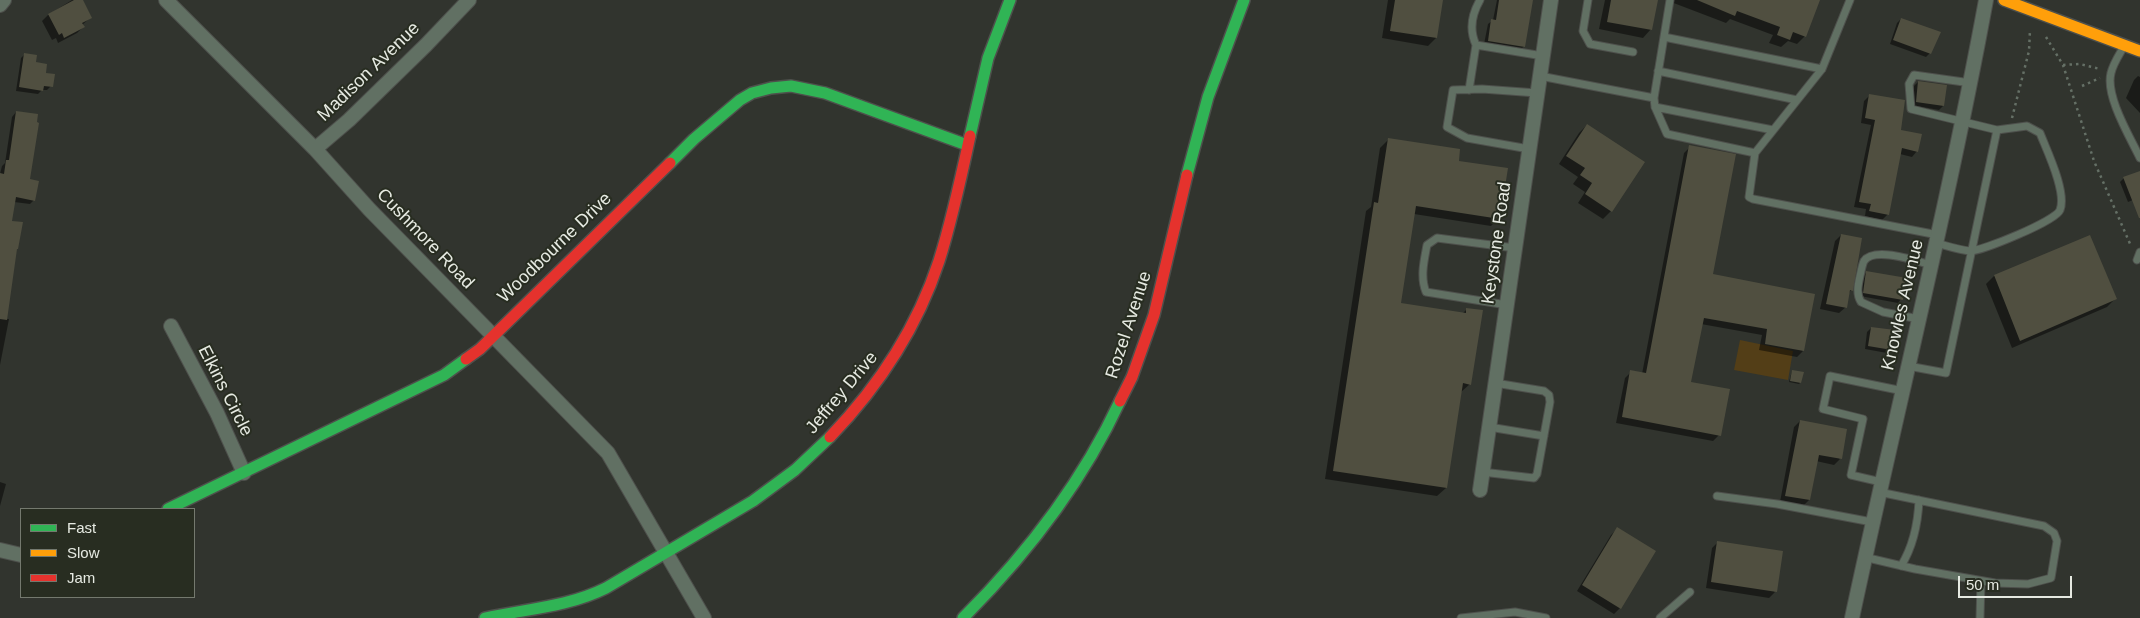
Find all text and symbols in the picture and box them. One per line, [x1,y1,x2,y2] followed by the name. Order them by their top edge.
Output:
[313,18,425,126] street label: Madison Avenue
[1478,181,1516,305] street label: Keystone Road
[372,184,478,294] street label: Cushmore Road
[494,188,616,308] street label: Woodbourne Drive
[1877,237,1929,373] street label: Knowles Avenue
[1101,269,1157,381] street label: Rozel Avenue
[193,342,257,440] street label: Elkins Circle
[801,347,883,439] street label: Jeffrey Drive
[20,508,195,598] legend
[67,519,96,536] text: Fast
[67,544,100,561] text: Slow
[1960,566,2074,598] scale bar
[67,569,95,586] text: Jam
[1966,576,1999,593] text: 50 m

